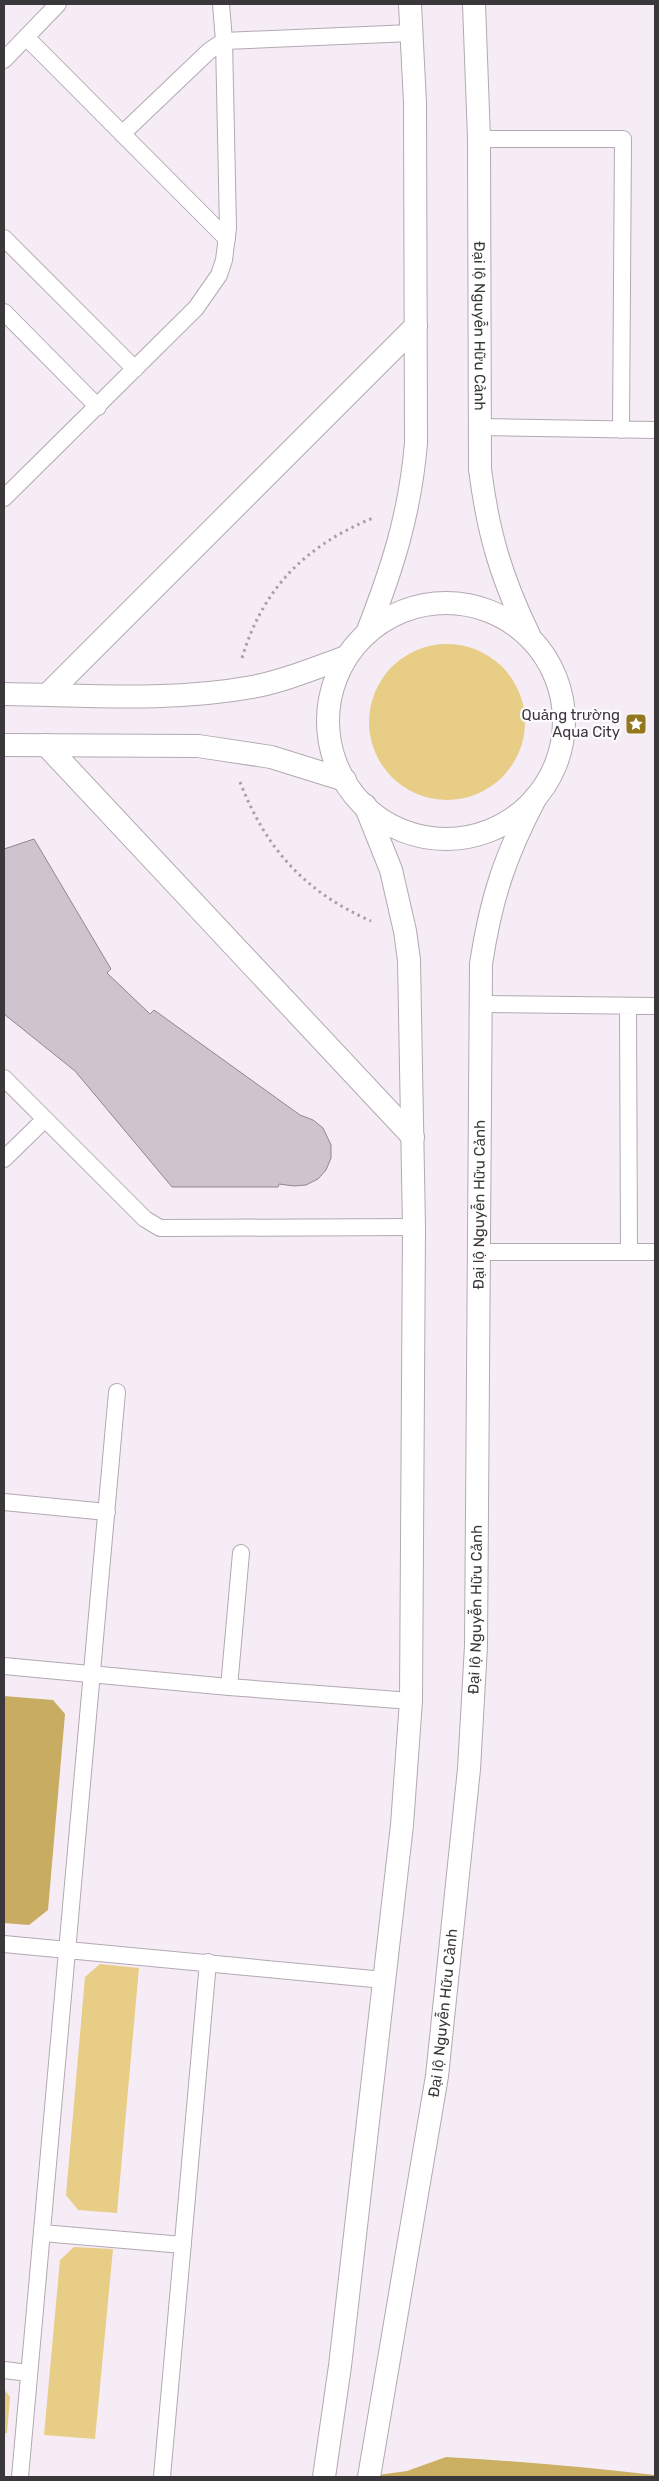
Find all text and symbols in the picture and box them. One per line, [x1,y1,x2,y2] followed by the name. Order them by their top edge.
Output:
[470,241,489,411] street label: Đại lộ Nguyễn Hữu Cảnh
[522,706,620,741] place label: Quảng trường Aqua City
[624,712,648,736] place icon: Quảng trường Aqua City
[470,1120,489,1289] street label: Đại lộ Nguyễn Hữu Cảnh
[464,1525,486,1695] street label: Đại lộ Nguyễn Hữu Cảnh
[425,1928,461,2099] street label: Đại lộ Nguyễn Hữu Cảnh

